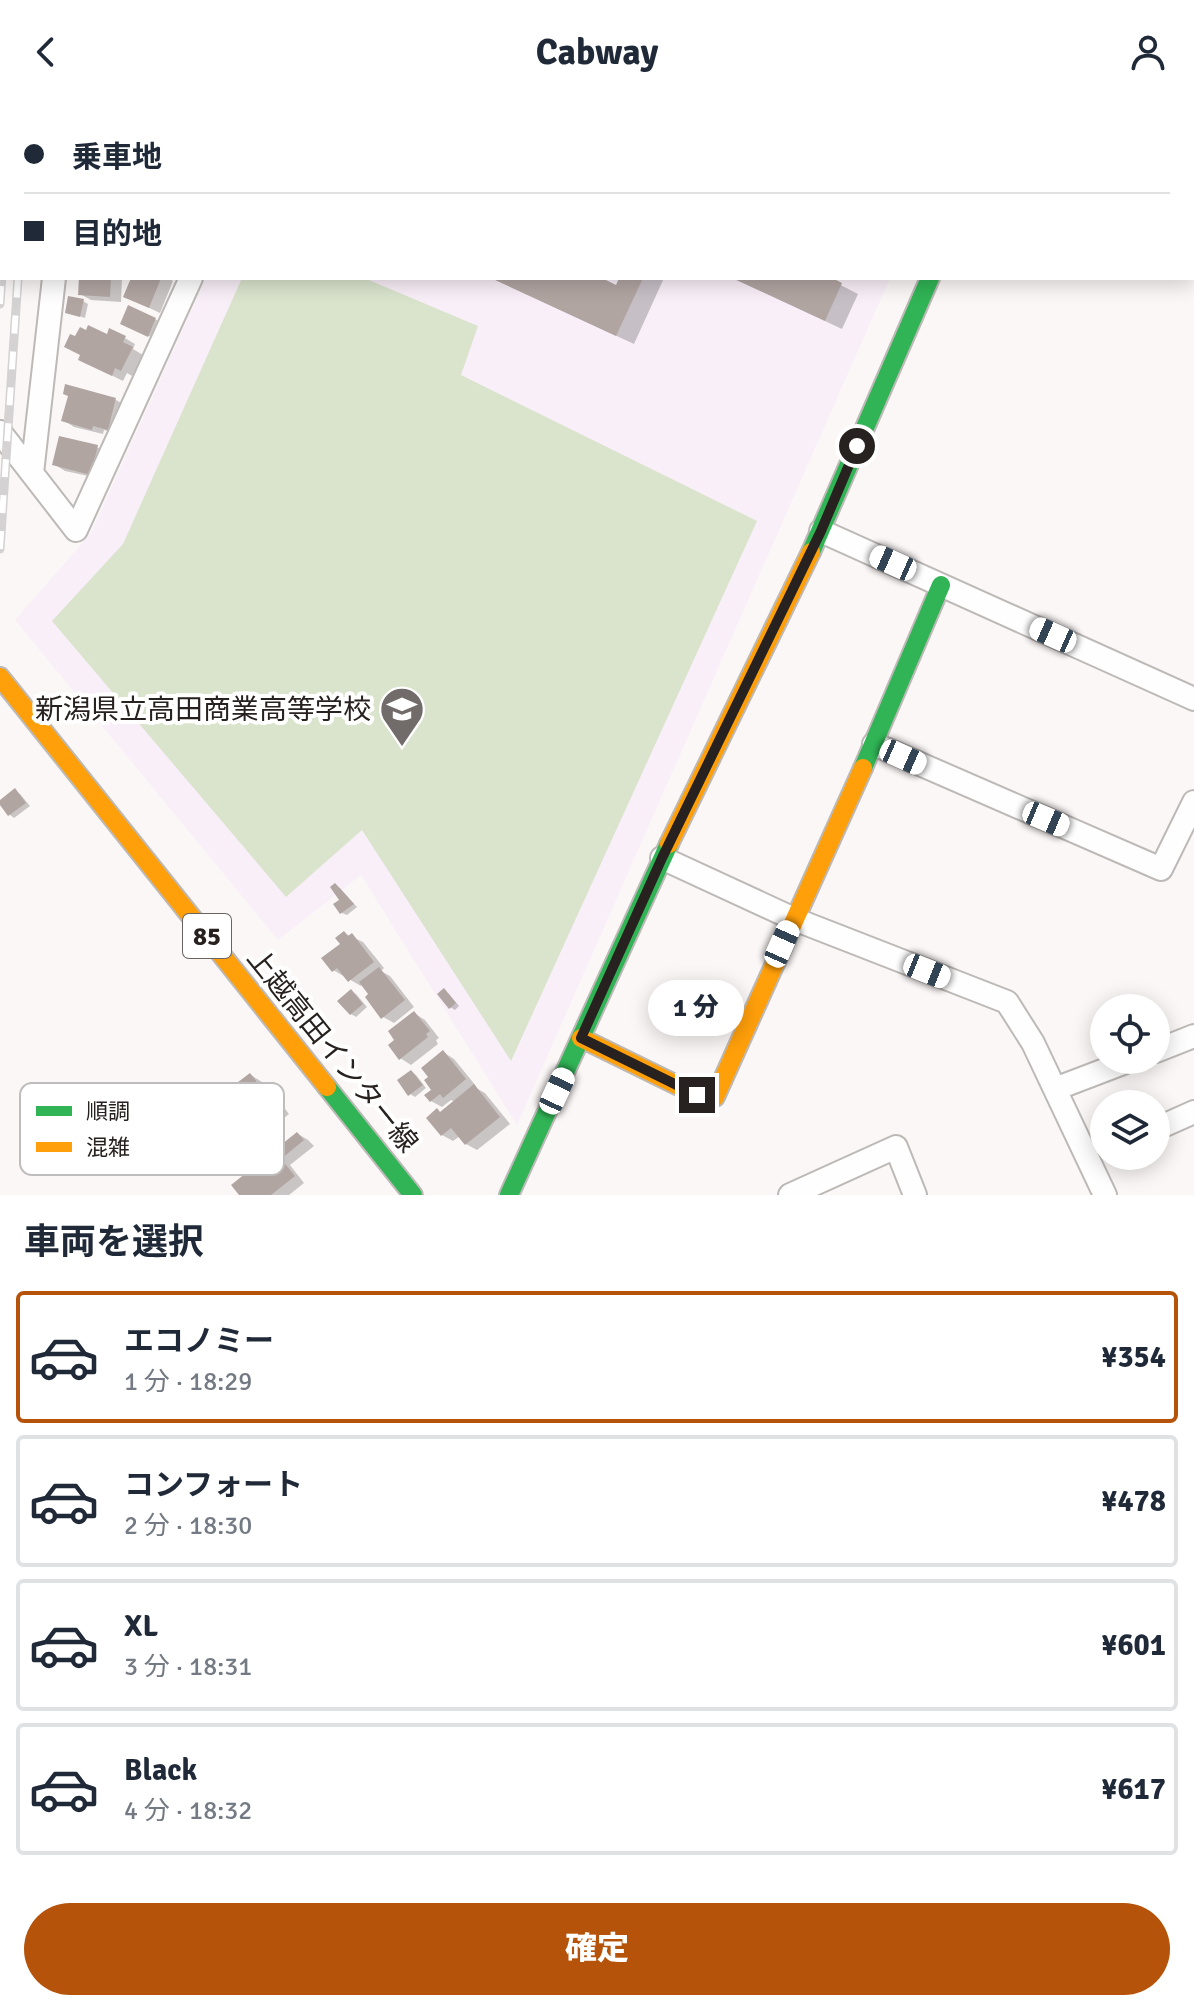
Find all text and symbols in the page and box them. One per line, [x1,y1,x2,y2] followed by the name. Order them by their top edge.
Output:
[24,30,68,74] icon: back
[536,30,658,75] text: Cabway
[1126,30,1170,74] icon: person
[72,139,162,176] text: 乗車地
[72,216,162,253] text: 目的地
[839,428,875,464] route start
[866,542,920,584] car
[1026,614,1080,656] car
[378,685,426,748] school or university icon: 新潟県立高田商業高等学校
[35,693,371,727] place label: 新潟県立高田商業高等学校
[876,736,930,778] car
[1019,799,1073,839] car
[183,914,231,958] road number: 85
[761,917,803,971] car
[240,942,425,1159] street label: 上越高田インター線
[900,951,954,991] car
[649,979,745,1035] callout: 1 分
[673,992,719,1024] text: 1 分
[1090,994,1170,1170] map controls
[1090,994,1170,1074] button: locate
[536,1064,578,1118] car
[679,1077,715,1113] route end
[20,1083,284,1175] legend
[1090,1090,1170,1170] button: layers
[86,1098,130,1125] text: 順調
[86,1134,130,1161] text: 混雑
[24,1220,204,1265] text: 車両を選択
[28,1321,100,1393] icon: car
[124,1323,274,1360] text: エコノミー
[1101,1339,1166,1376] text: ¥354
[124,1366,252,1398] text: 1 分 · 18:29
[28,1465,100,1537] icon: car
[124,1467,303,1504] text: コンフォート
[1101,1483,1166,1520] text: ¥478
[124,1510,252,1542] text: 2 分 · 18:30
[124,1608,158,1645] text: XL
[28,1609,100,1681] icon: car
[1101,1627,1166,1664] text: ¥601
[124,1651,252,1683] text: 3 分 · 18:31
[124,1752,197,1789] text: Black
[28,1753,100,1825] icon: car
[1101,1771,1166,1808] text: ¥617
[124,1795,252,1827] text: 4 分 · 18:32
[24,1903,1170,1995] button: 確定

